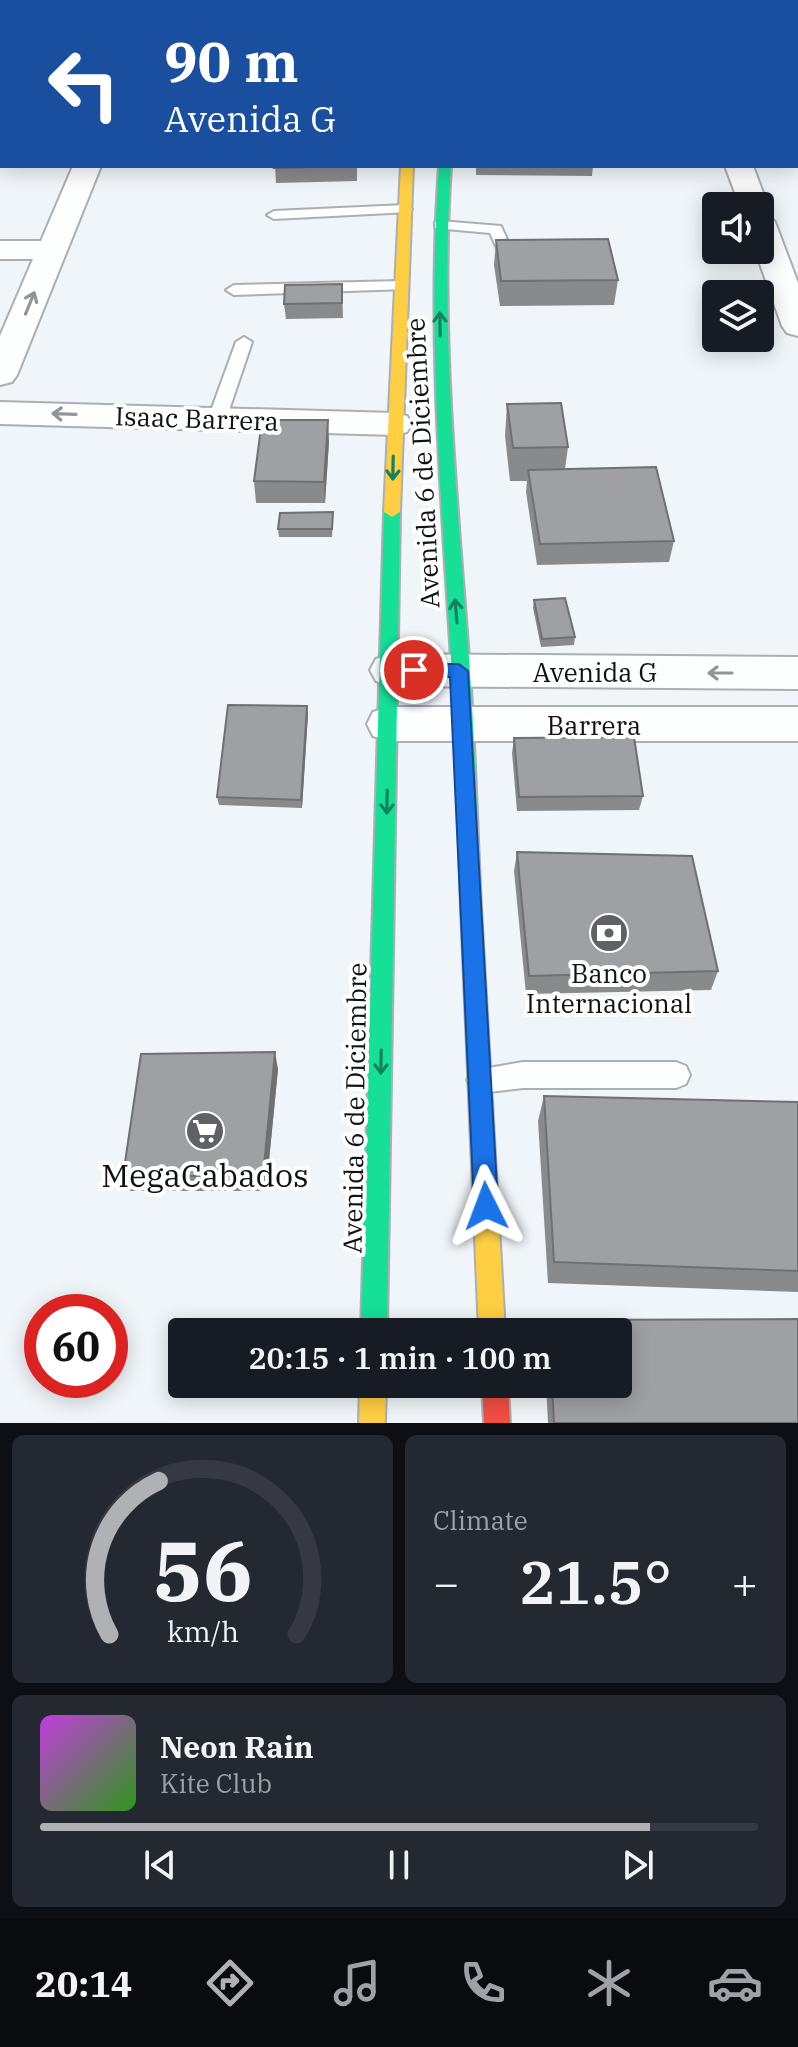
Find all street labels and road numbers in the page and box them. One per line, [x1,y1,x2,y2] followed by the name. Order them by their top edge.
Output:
[397,317,447,609] street label: Avenida 6 de Diciembre
[115,398,279,438] street label: Isaac Barrera
[533,655,657,689] street label: Avenida G
[547,708,641,742] street label: Barrera
[334,962,374,1254] street label: Avenida 6 de Diciembre

